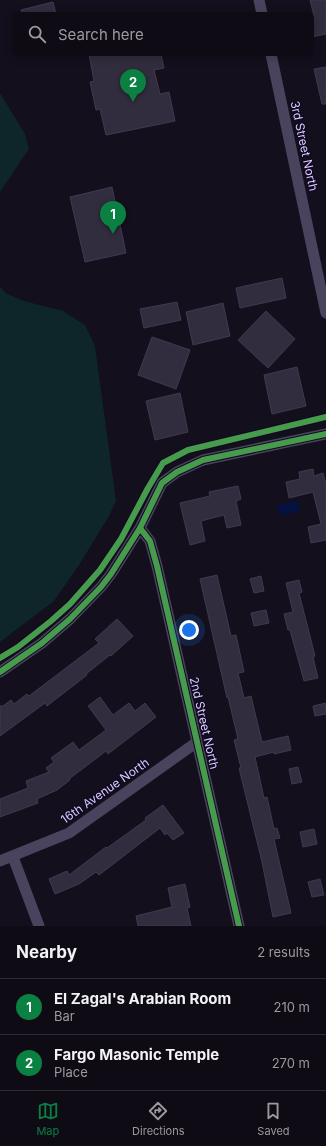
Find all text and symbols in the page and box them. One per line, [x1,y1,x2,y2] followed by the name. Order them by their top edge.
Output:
[12,12,314,56] search box
[26,23,48,45] icon: search
[58,25,144,44] text: Search here
[120,69,146,102] pin: 2
[288,100,321,192] street label: 3rd Street North
[100,201,126,234] pin: 1
[179,620,199,640] your location
[187,675,222,771] street label: 2nd Street North
[58,755,152,827] street label: 16th Avenue North
[16,942,77,962] text: Nearby
[257,944,310,960] text: 2 results
[54,989,231,1008] text: El Zagal's Arabian Room
[26,999,32,1015] text: 1
[274,999,310,1015] text: 210 m
[54,1008,75,1024] text: Bar
[54,1045,219,1064] text: Fargo Masonic Temple
[25,1055,33,1071] text: 2
[272,1055,310,1071] text: 270 m
[54,1064,88,1080] text: Place
[36,1100,59,1138] tab: Map
[132,1100,185,1138] tab: Directions
[257,1100,290,1138] tab: Saved

